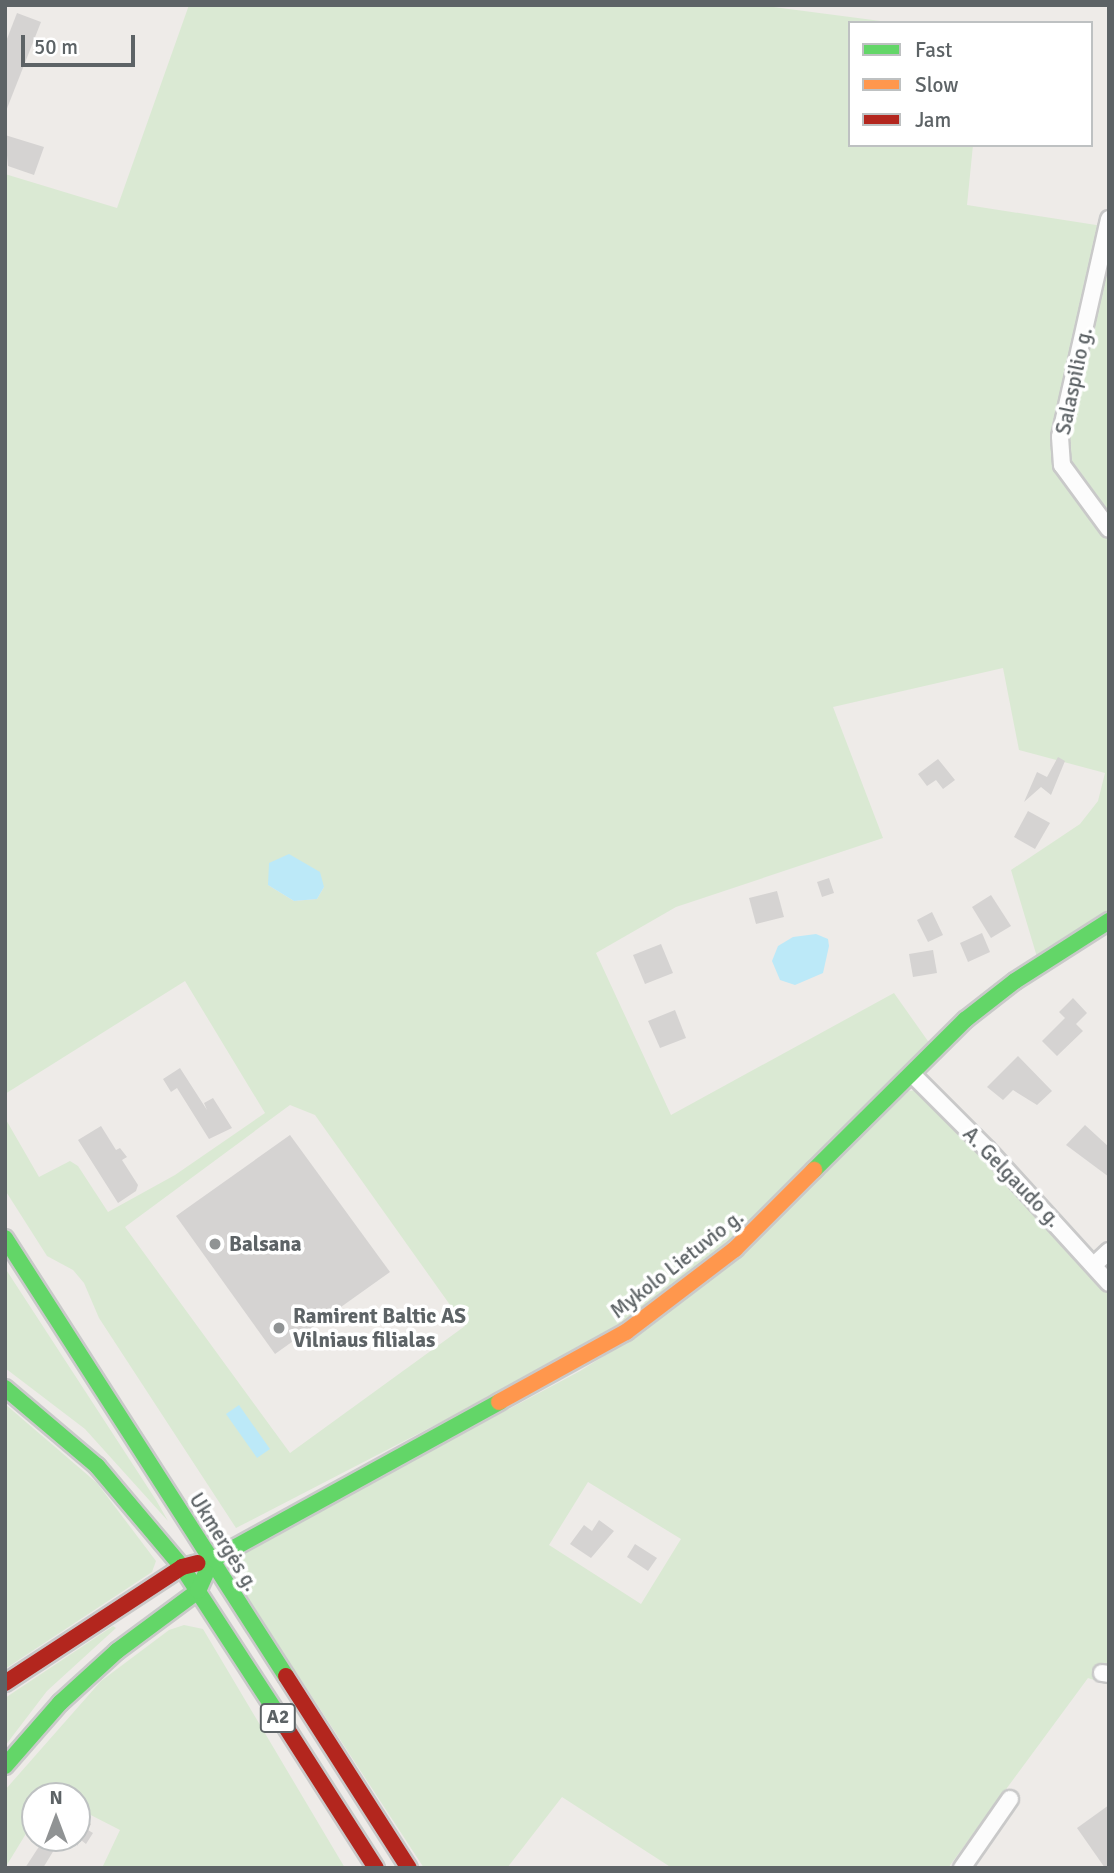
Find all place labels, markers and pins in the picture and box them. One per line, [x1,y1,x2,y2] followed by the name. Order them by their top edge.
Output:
[229,1231,302,1257] place label: Balsana
[207,1236,223,1252] marker: Balsana
[293,1303,466,1353] place label: Ramirent Baltic AS Vilniaus filialas
[271,1320,287,1336] marker: Ramirent Baltic AS Vilniaus filialas

